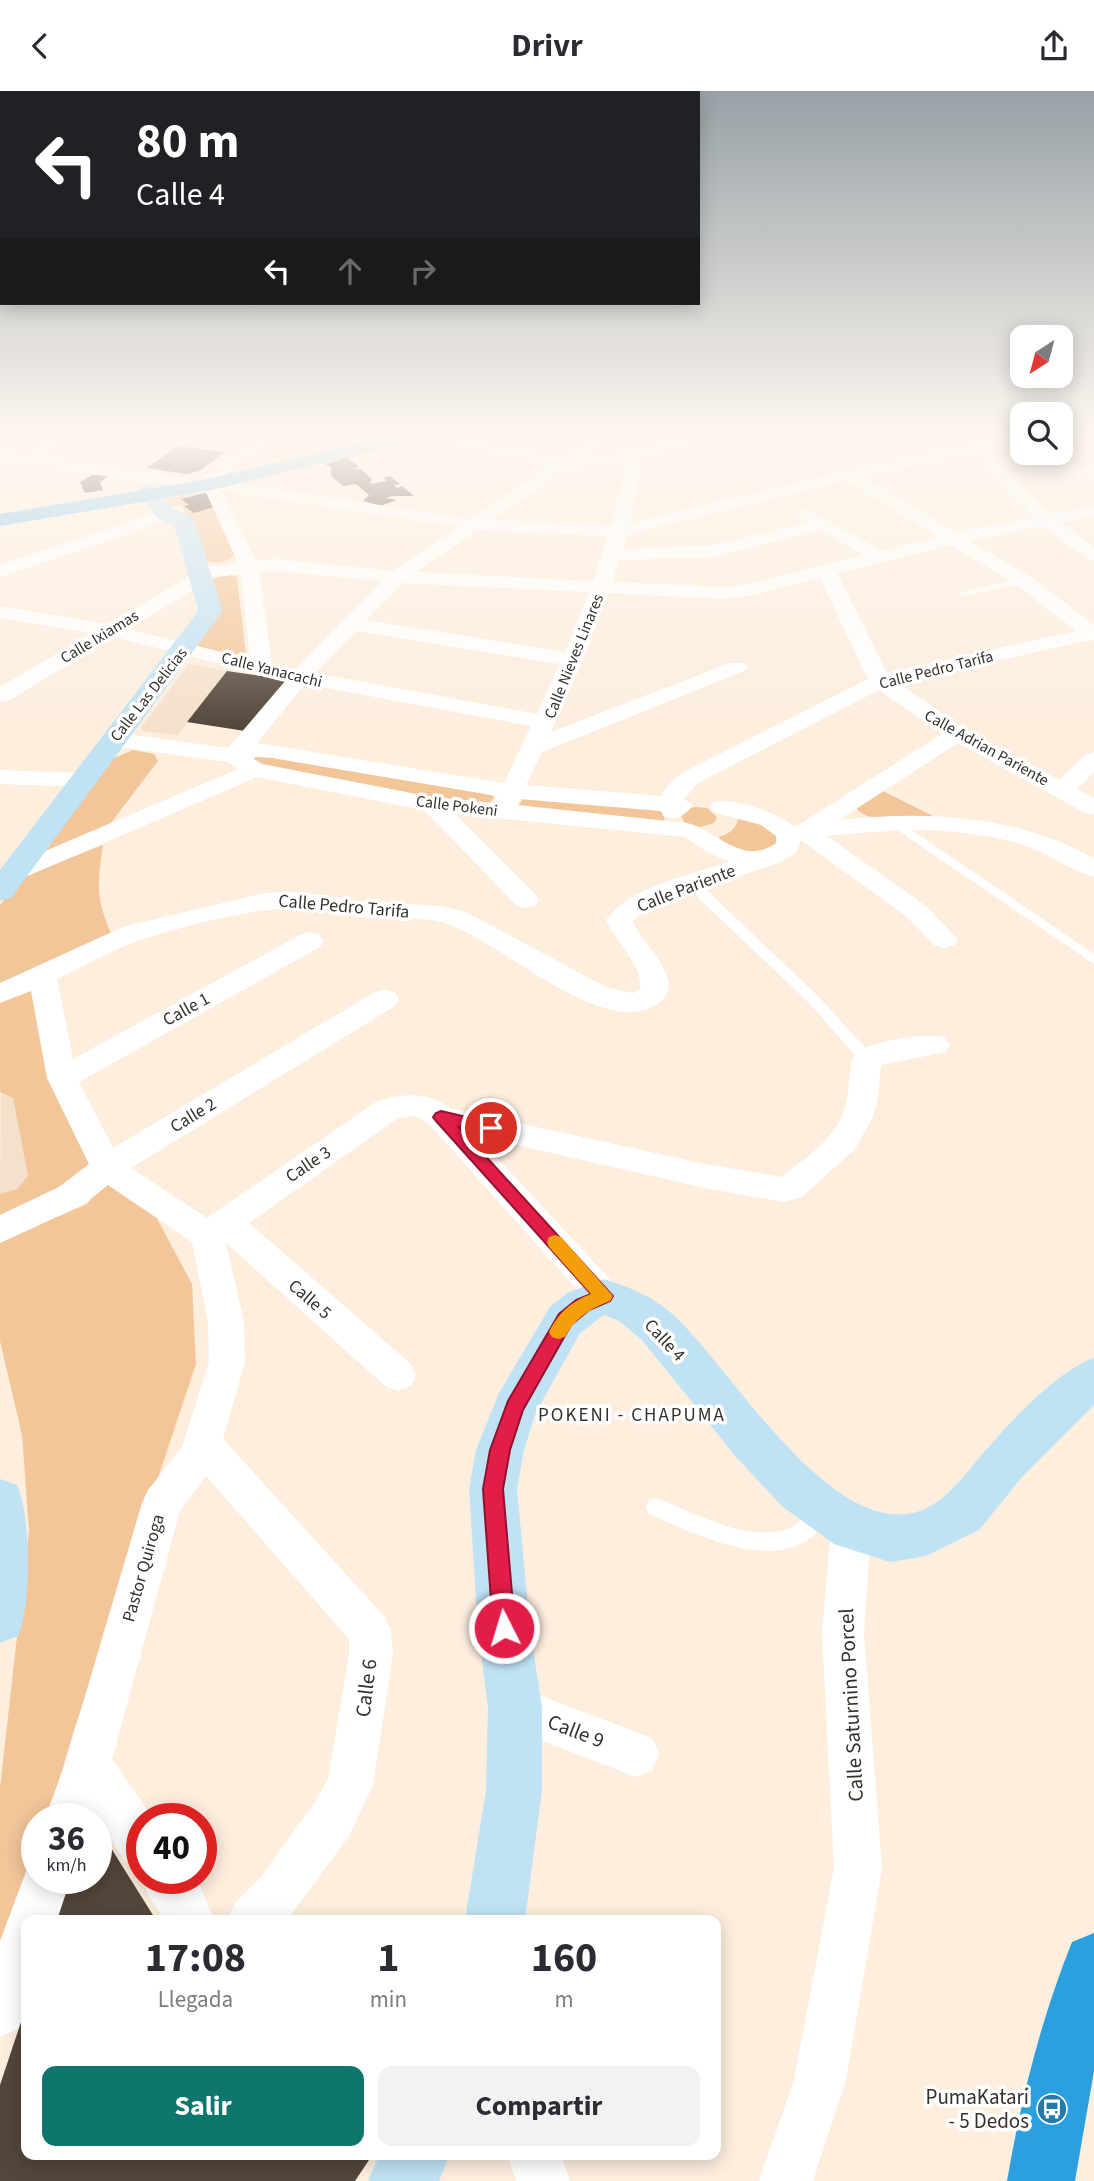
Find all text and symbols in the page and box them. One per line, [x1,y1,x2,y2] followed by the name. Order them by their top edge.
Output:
[511,23,583,69] text: Drivr
[21,27,59,65] icon: back
[1035,27,1073,65] icon: share
[136,107,240,177] text: 80 m
[21,119,112,210] icon: left
[136,172,225,218] text: Calle 4
[258,252,296,290] icon: left
[331,252,369,290] icon: ahead
[404,252,442,290] icon: right
[1010,325,1073,389] north arrow
[1010,325,1073,465] map controls
[1010,402,1073,465] button: search
[539,591,609,722] street label: Calle Nieves Linares
[56,605,143,669] street label: Calle Ixiamas
[105,643,193,746] street label: Calle Las Delicias
[877,645,995,695] street label: Calle Pedro Tarifa
[219,647,324,693] street label: Calle Yanacachi
[920,704,1053,791] street label: Calle Adrian Pariente
[415,790,499,822] street label: Calle Pokeni
[633,858,739,919] street label: Calle Pariente
[278,888,410,925] street label: Calle Pedro Tarifa
[158,986,214,1032] street label: Calle 1
[165,1092,221,1139] street label: Calle 2
[461,1098,521,1158] pin
[472,1109,510,1147] icon: arrive
[281,1140,336,1189] street label: Calle 3
[283,1274,337,1325] street label: Calle 5
[638,1314,691,1367] street label: Calle 4
[538,1402,726,1429] district label: POKENI - CHAPUMA
[116,1511,171,1625] street label: Pastor Quiroga
[467,1591,541,1665] position arrow
[831,1607,871,1803] street label: Calle Saturnino Porcel
[348,1657,384,1719] street label: Calle 6
[543,1707,609,1755] street label: Calle 9
[126,1803,217,1894] speed limit sign: 40
[48,1814,85,1864] text: 36
[47,1853,86,1878] text: km/h
[145,1928,246,1988] text: 17:08
[377,1928,399,1988] text: 1
[531,1928,597,1988] text: 160
[158,1983,233,2016] text: Llegada
[370,1983,407,2016] text: min
[554,1983,574,2016] text: m
[42,2066,364,2146] button: Salir
[378,2066,700,2146] button: Compartir
[926,2082,1029,2136] place label: PumaKatari - 5 Dedos
[1035,2092,1069,2126] bus stop icon: PumaKatari - 5 Dedos

